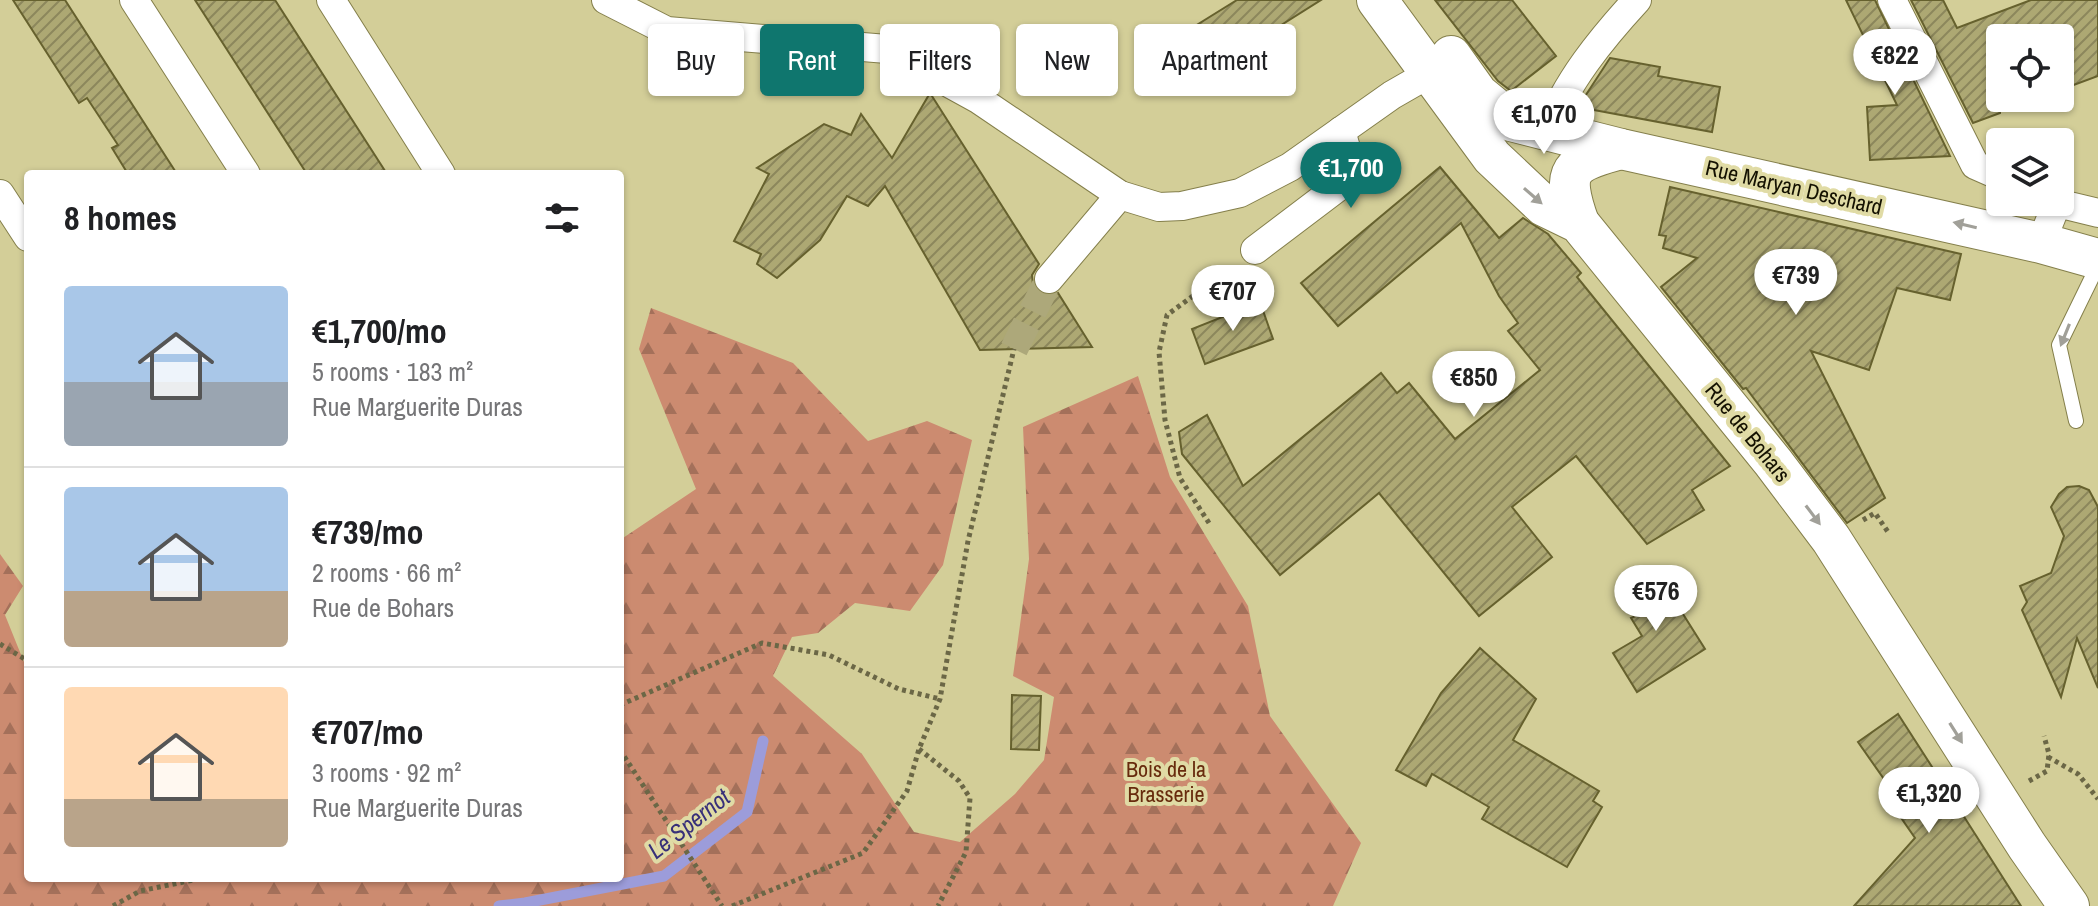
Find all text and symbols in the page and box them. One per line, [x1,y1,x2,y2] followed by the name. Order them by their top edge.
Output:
[648,24,744,96] chip: Buy
[760,24,864,96] chip: Rent
[880,24,1000,96] chip: Filters
[1016,24,1118,96] chip: New
[1134,24,1296,96] chip: Apartment
[1986,24,2074,216] map controls
[1986,24,2074,112] button: locate
[1848,29,1942,97] pin: €822
[1871,37,1919,72] text: €822
[1479,88,1609,156] pin: €1,070
[1511,96,1577,131] text: €1,070
[1986,128,2074,216] button: layers
[1286,142,1416,210] pin: €1,700
[1318,150,1384,185] text: €1,700
[1703,152,1885,222] street label: Rue Maryan Deschard
[1523,187,1543,204] one-way arrow
[64,195,177,241] text: 8 homes
[540,196,584,240] icon: filters
[1952,218,1977,231] one-way arrow
[1749,249,1843,317] pin: €739
[1772,257,1820,292] text: €739
[1186,265,1280,333] pin: €707
[1209,273,1257,308] text: €707
[312,308,447,354] text: €1,700/mo
[128,318,224,414] icon: home
[2058,324,2071,348] one-way arrow
[1427,351,1521,419] pin: €850
[312,354,473,389] text: 5 rooms · 183 m²
[1450,359,1498,394] text: €850
[1698,376,1798,488] street label: Rue de Bohars
[312,389,523,424] text: Rue Marguerite Duras
[1805,505,1821,525] one-way arrow
[312,509,424,555] text: €739/mo
[128,519,224,615] icon: home
[312,555,461,590] text: 2 rooms · 66 m²
[1609,565,1703,633] pin: €576
[1632,573,1680,608] text: €576
[312,590,454,625] text: Rue de Bohars
[312,709,424,755] text: €707/mo
[128,719,224,815] icon: home
[1948,722,1962,744] one-way arrow
[1126,754,1206,809] park label: Bois de la Brasserie
[312,755,461,790] text: 3 rooms · 92 m²
[1864,767,1994,835] pin: €1,320
[1896,775,1962,810] text: €1,320
[641,781,737,865] water label: Le Spernot
[312,790,523,825] text: Rue Marguerite Duras

